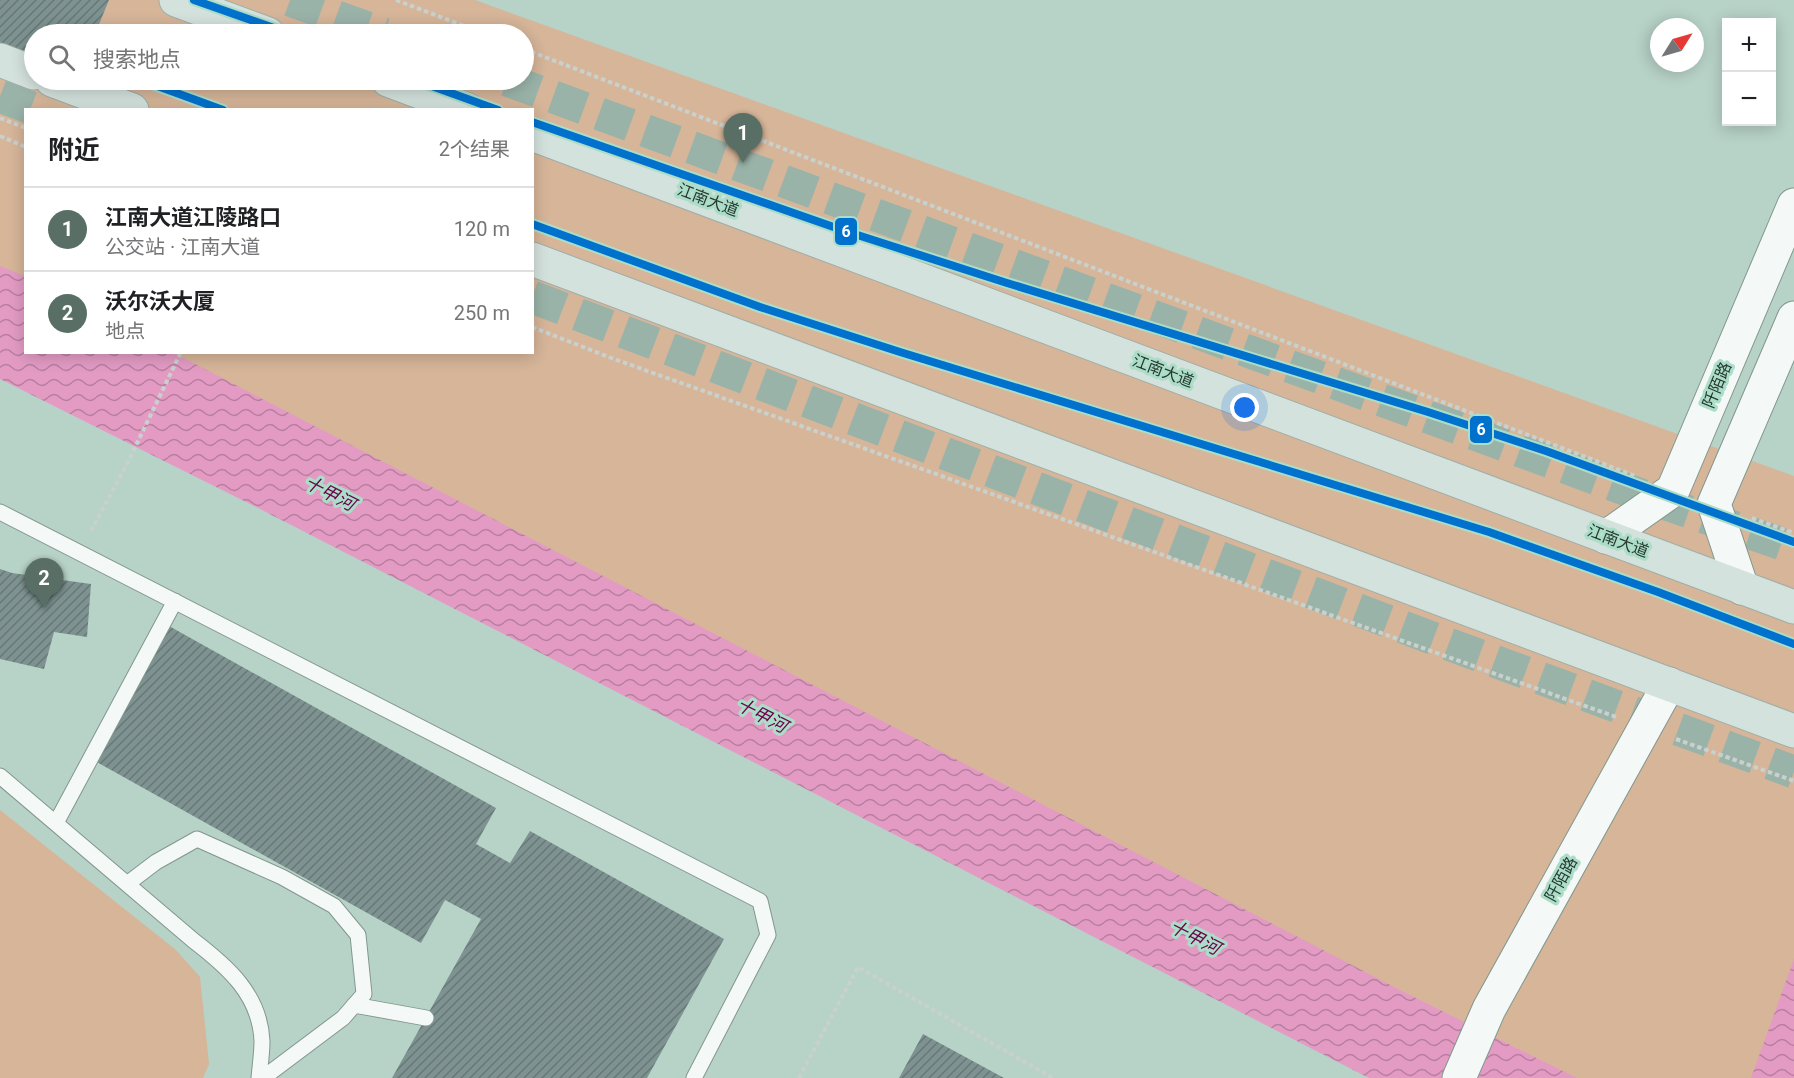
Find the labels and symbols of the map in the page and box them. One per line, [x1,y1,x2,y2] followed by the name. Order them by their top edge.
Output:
[1650,18,1704,72] north arrow
[724,114,762,163] pin: 1
[675,180,741,220] street label: 江南大道
[834,217,858,246] line badge: 6
[841,222,851,241] text: 6
[1130,351,1196,391] street label: 江南大道
[1699,359,1735,411] street label: 阡陌路
[1230,393,1259,422] your location
[1469,415,1493,444] line badge: 6
[1476,420,1486,439] text: 6
[301,471,361,516] water label: 十甲河
[1585,521,1651,561] street label: 江南大道
[24,558,63,608] pin: 2
[733,693,793,738] water label: 十甲河
[1541,853,1581,905] street label: 阡陌路
[1166,915,1226,960] water label: 十甲河

